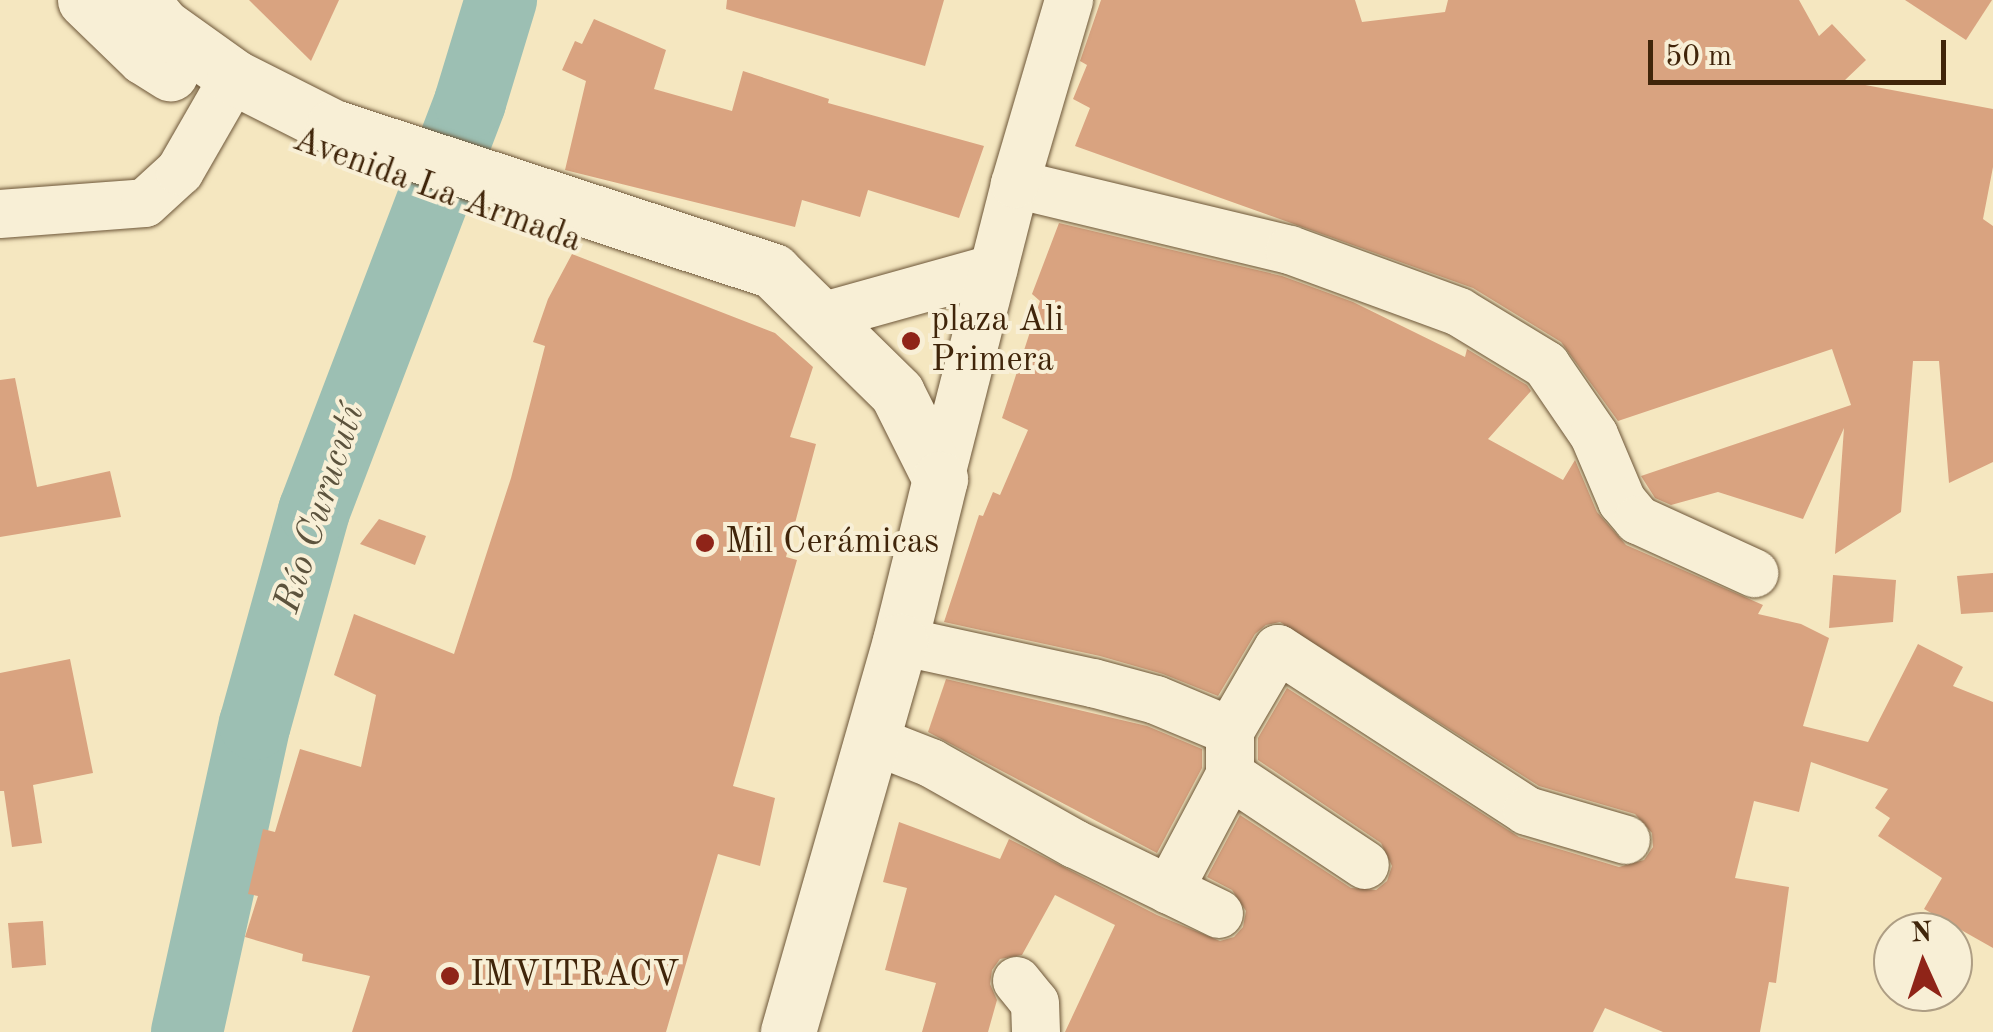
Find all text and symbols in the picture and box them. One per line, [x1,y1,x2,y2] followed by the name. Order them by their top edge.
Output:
[1653,20,1950,82] scale bar
[1665,42,1732,72] text: 50 m
[287,119,587,263] street label: Avenida La Armada
[931,300,1064,382] place label: plaza Ali Primera
[900,330,922,352] marker: plaza Ali Primera
[266,399,376,619] water label: Río Curucutí
[725,522,939,564] place label: Mil Cerámicas
[694,532,716,554] marker: Mil Cerámicas
[1873,912,1973,1012] north arrow
[1910,919,1933,949] text: N
[470,955,680,997] place label: IMVITRACV
[439,965,461,987] marker: IMVITRACV

